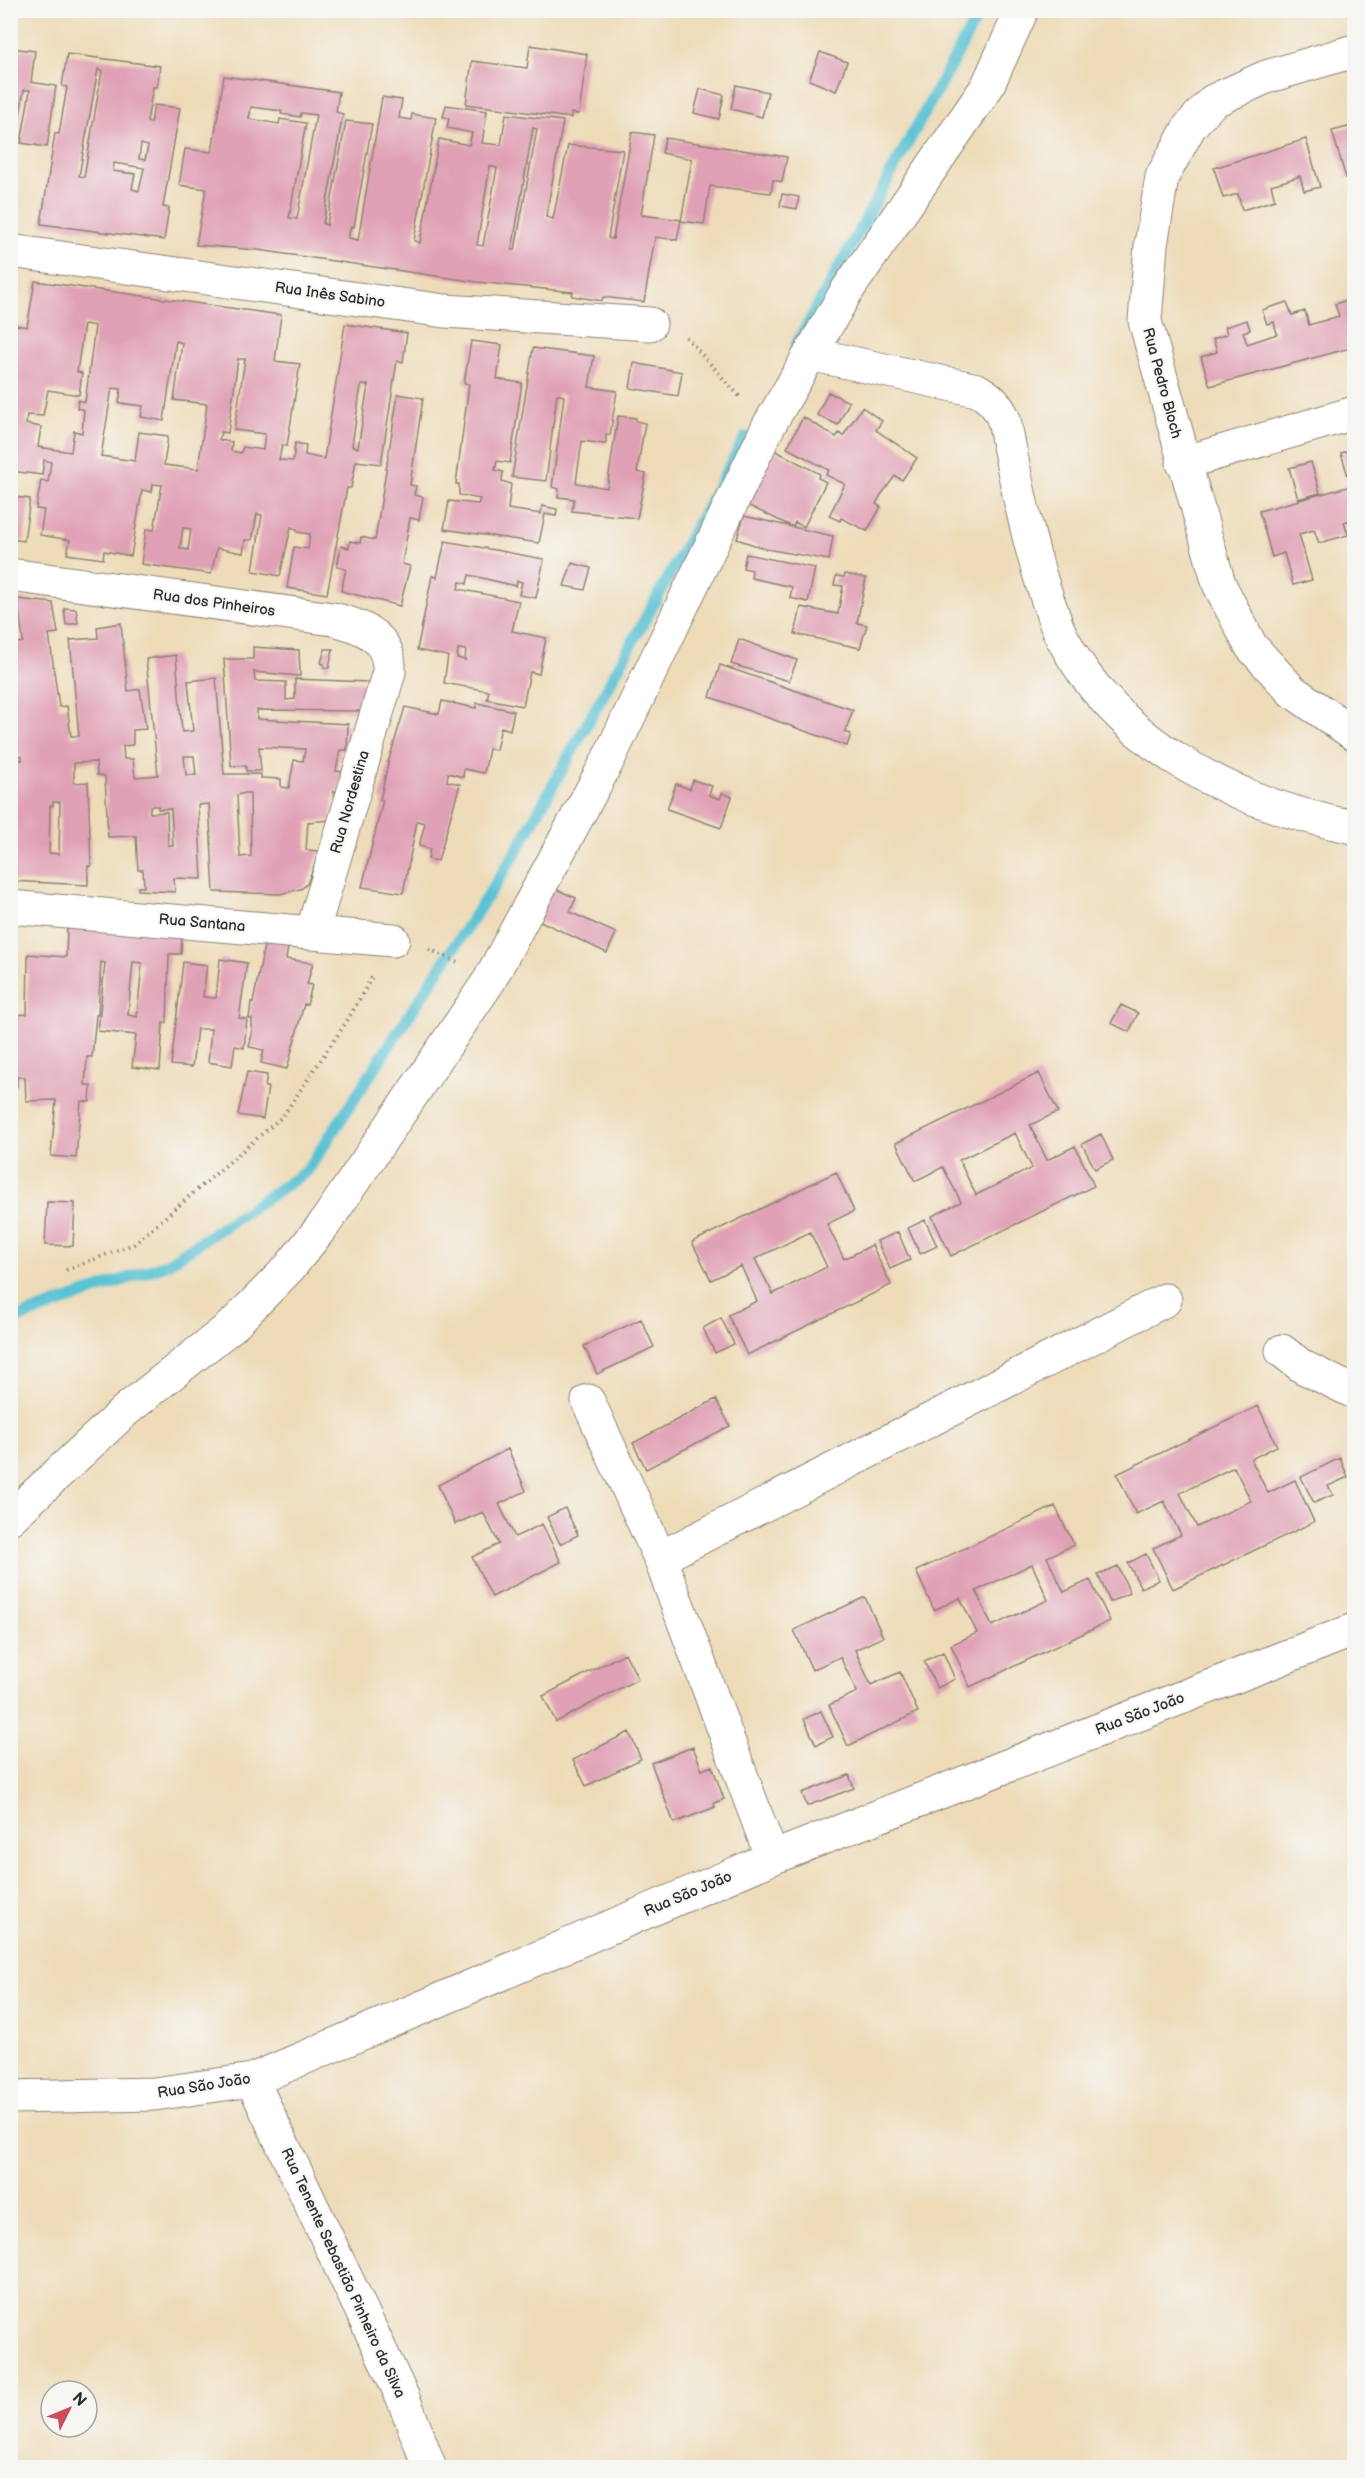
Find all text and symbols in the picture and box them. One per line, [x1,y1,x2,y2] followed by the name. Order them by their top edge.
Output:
[274,278,386,312] street label: Rua Inês Sabino
[1138,326,1186,440] street label: Rua Pedro Bloch
[152,585,277,621] street label: Rua dos Pinheiros
[326,748,374,856] street label: Rua Nordestina
[158,910,246,936] street label: Rua Santana
[1093,1688,1187,1740] street label: Rua São João
[641,1867,735,1921] street label: Rua São João
[156,2069,252,2103] street label: Rua São João
[277,2145,409,2401] street label: Rua Tenente Sebastião Pinheiro da Silva
[39,2379,99,2439] north arrow
[68,2389,90,2411] text: N

